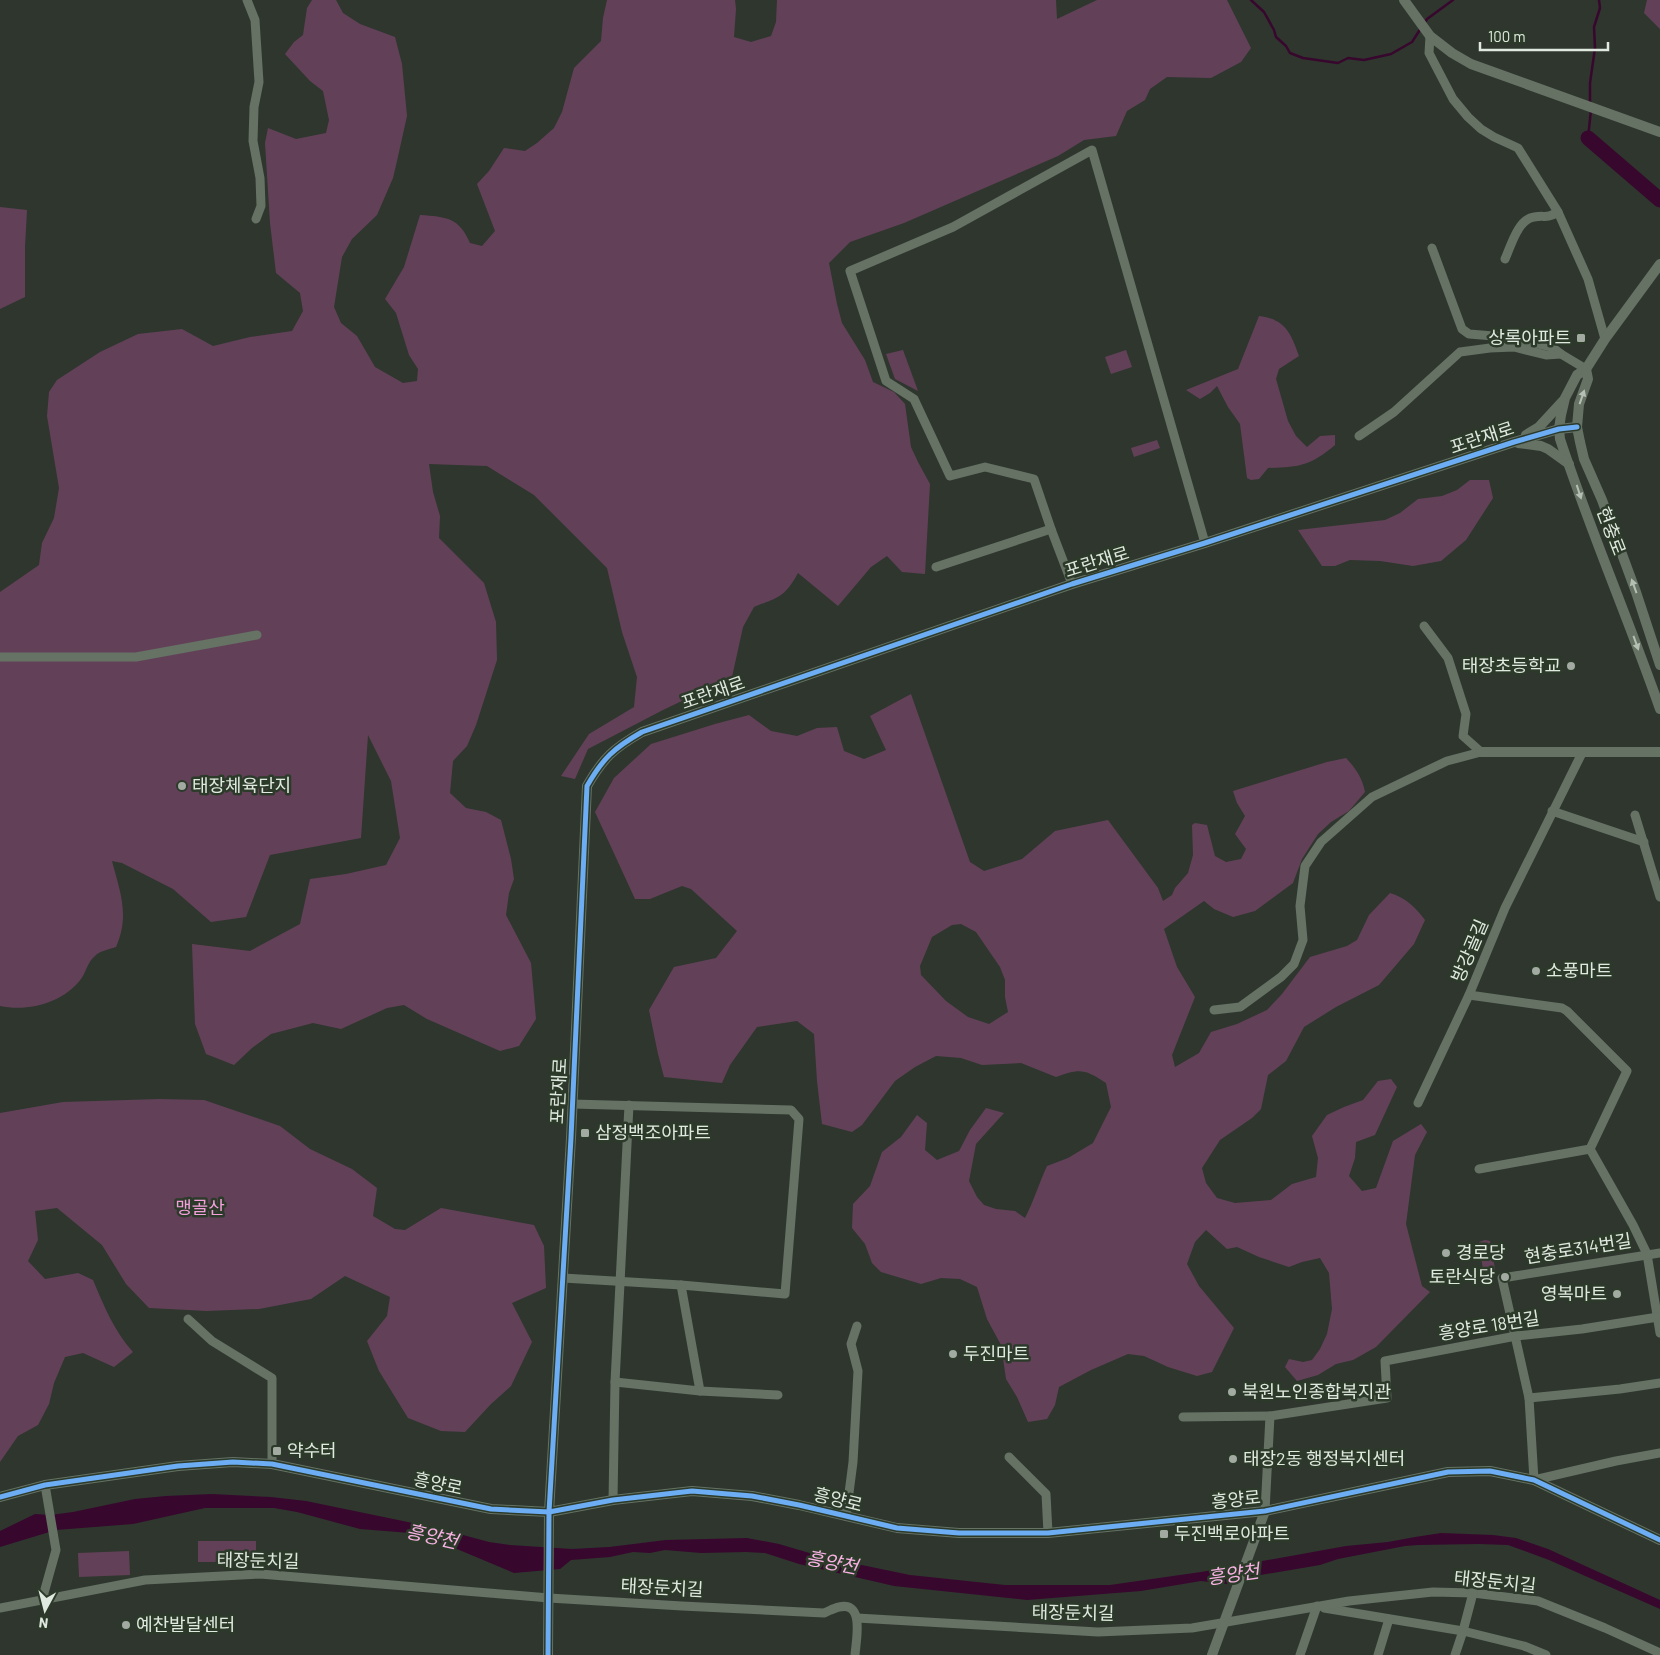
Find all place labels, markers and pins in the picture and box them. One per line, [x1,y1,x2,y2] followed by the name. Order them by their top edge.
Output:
[1488,326,1571,348] place label: 상록아파트
[1575,332,1587,344] marker: 상록아파트
[1462,654,1561,676] place label: 태장초등학교
[1565,660,1577,672] marker: 태장초등학교
[192,774,291,796] place label: 태장체육단지
[176,780,188,792] marker: 태장체육단지
[1546,959,1612,981] place label: 소풍마트
[1530,965,1542,977] marker: 소풍마트
[595,1121,711,1143] place label: 삼정백조아파트
[579,1127,591,1139] marker: 삼정백조아파트
[1456,1241,1506,1263] place label: 경로당
[1440,1247,1452,1259] marker: 경로당
[1429,1265,1495,1287] place label: 토란식당
[1499,1271,1511,1283] marker: 토란식당
[1541,1282,1607,1304] place label: 영복마트
[1611,1288,1623,1300] marker: 영복마트
[963,1342,1029,1364] place label: 두진마트
[947,1348,959,1360] marker: 두진마트
[1242,1380,1391,1402] place label: 북원노인종합복지관
[1226,1386,1238,1398] marker: 북원노인종합복지관
[287,1439,337,1461] place label: 약수터
[271,1445,283,1457] marker: 약수터
[1243,1447,1405,1469] place label: 태장2동 행정복지센터
[1227,1453,1239,1465] marker: 태장2동 행정복지센터
[1174,1522,1290,1544] place label: 두진백로아파트
[1158,1528,1170,1540] marker: 두진백로아파트
[136,1613,235,1635] place label: 예찬발달센터
[120,1619,132,1631] marker: 예찬발달센터

